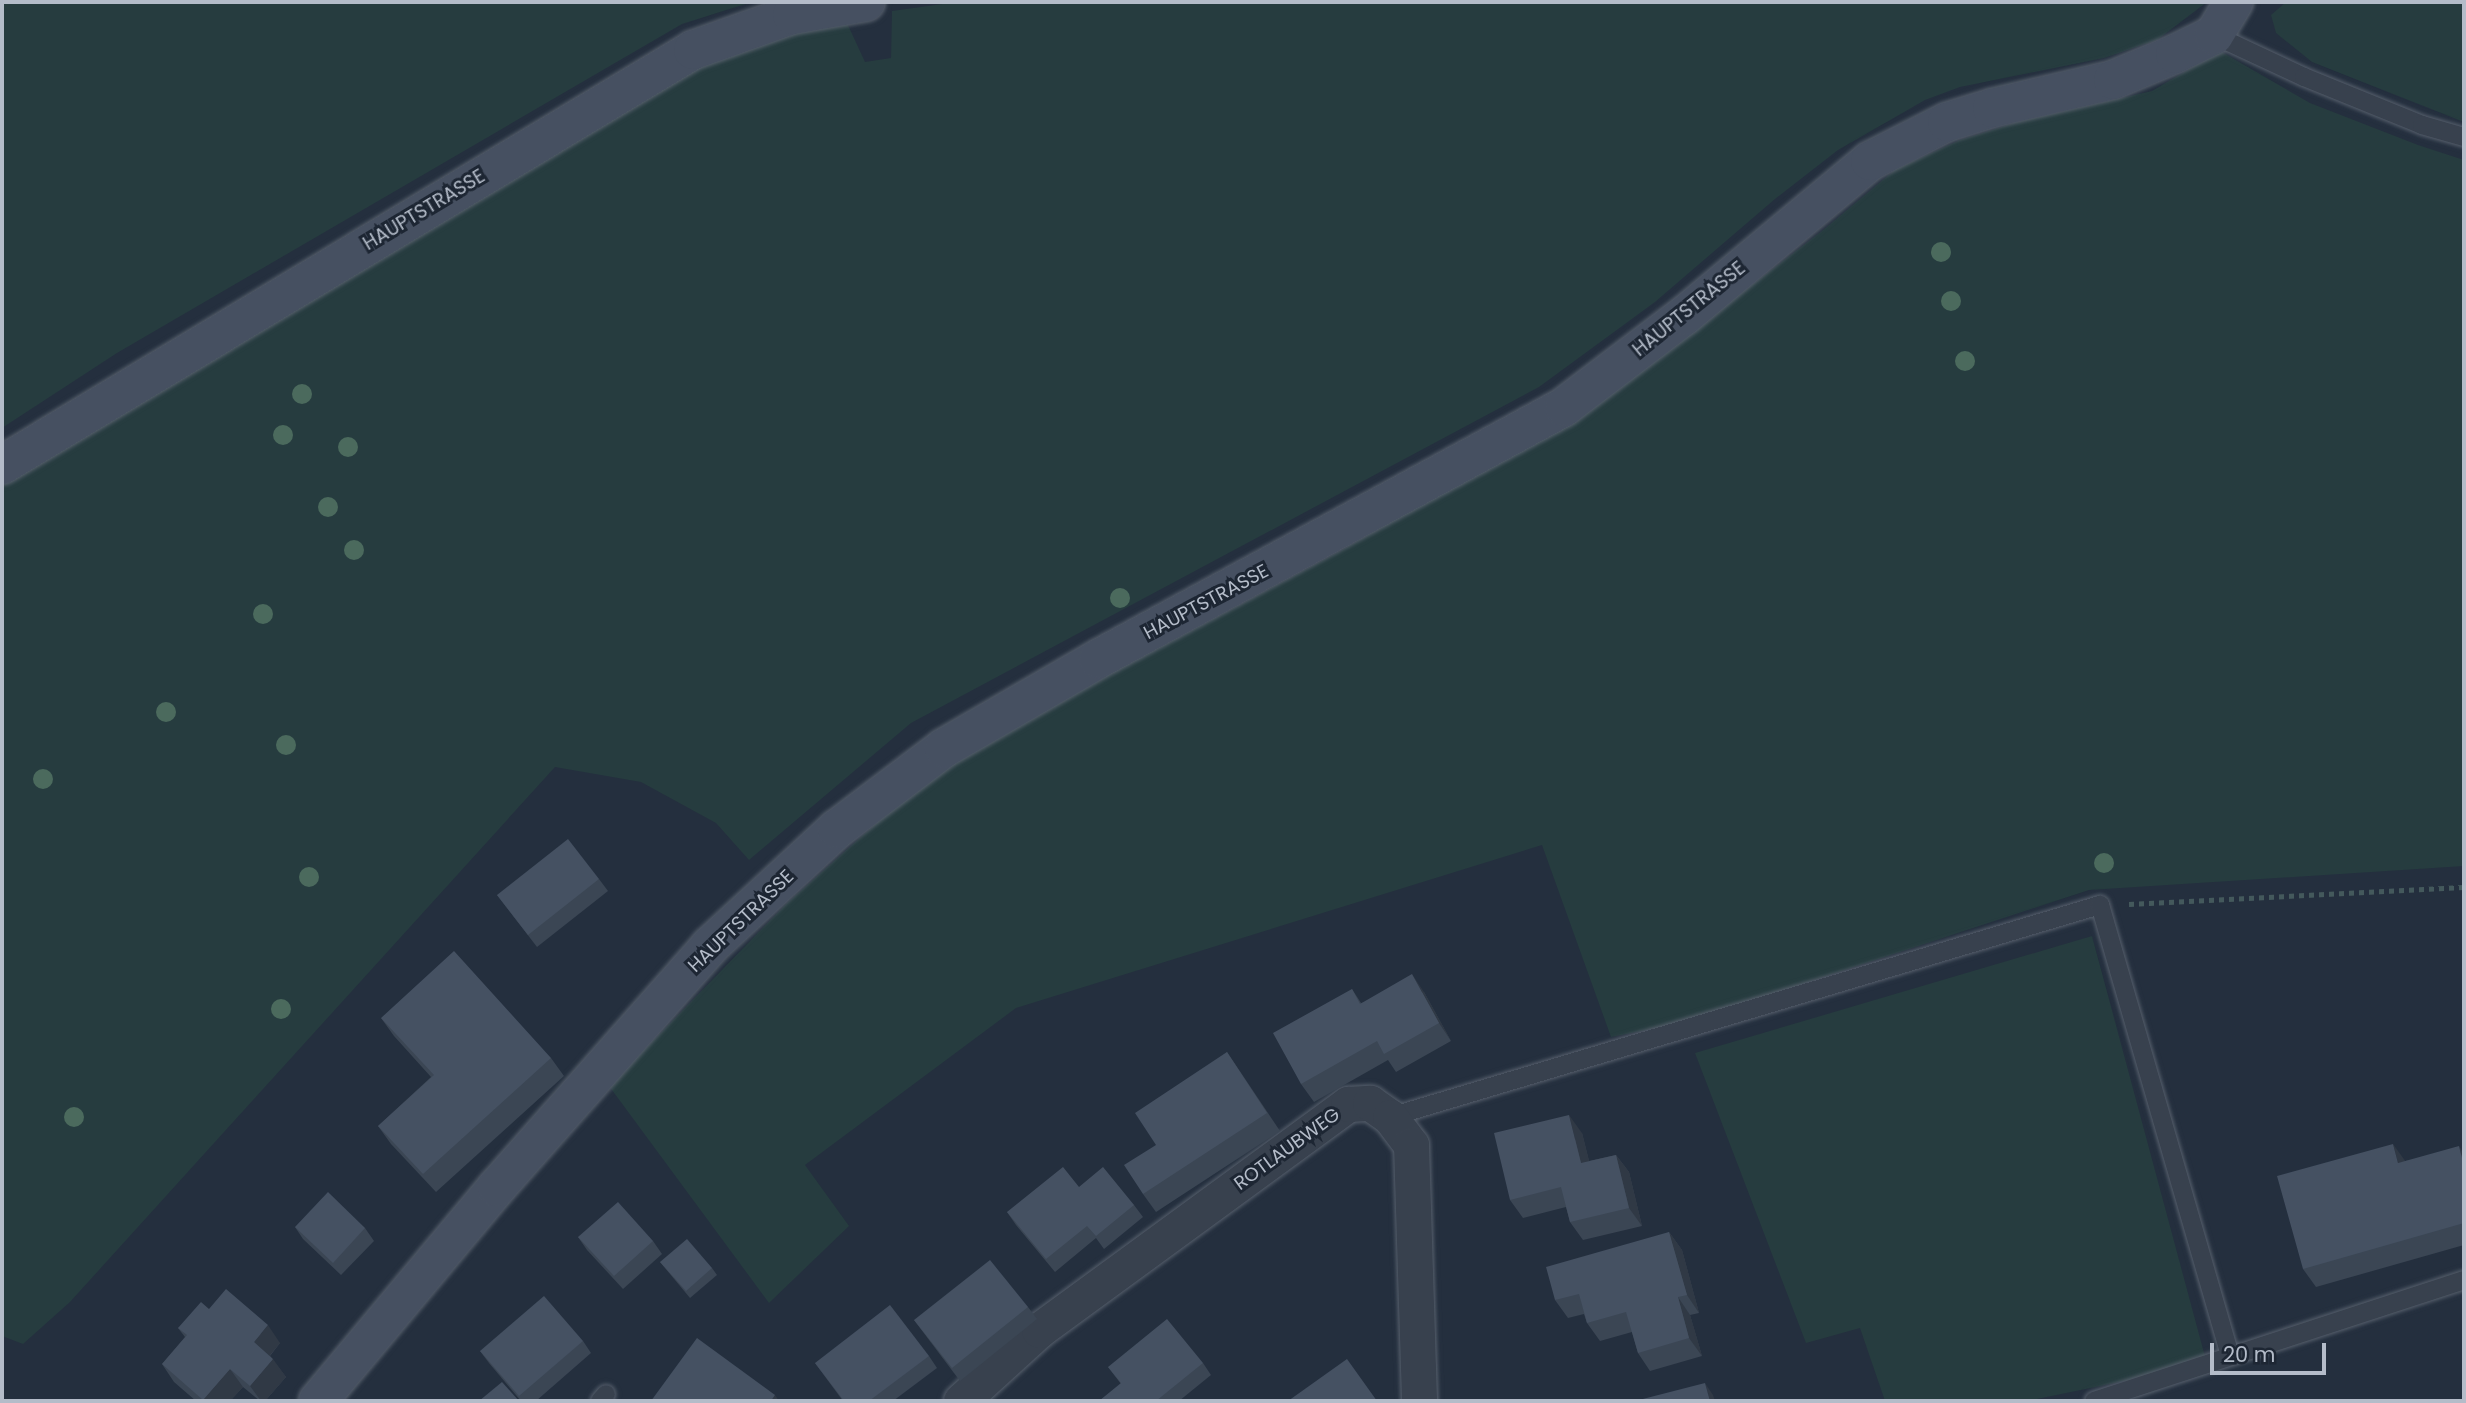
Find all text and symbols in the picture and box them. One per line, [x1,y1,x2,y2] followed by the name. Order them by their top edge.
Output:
[359,165,489,255] street label: HAUPTSTRASSE
[1628,257,1750,361] street label: HAUPTSTRASSE
[1140,560,1272,644] street label: HAUPTSTRASSE
[683,865,799,977] street label: HAUPTSTRASSE
[1230,1103,1344,1195] street label: ROTLAUBWEG
[2214,1330,2330,1374] scale bar
[2223,1340,2276,1369] text: 20 m

